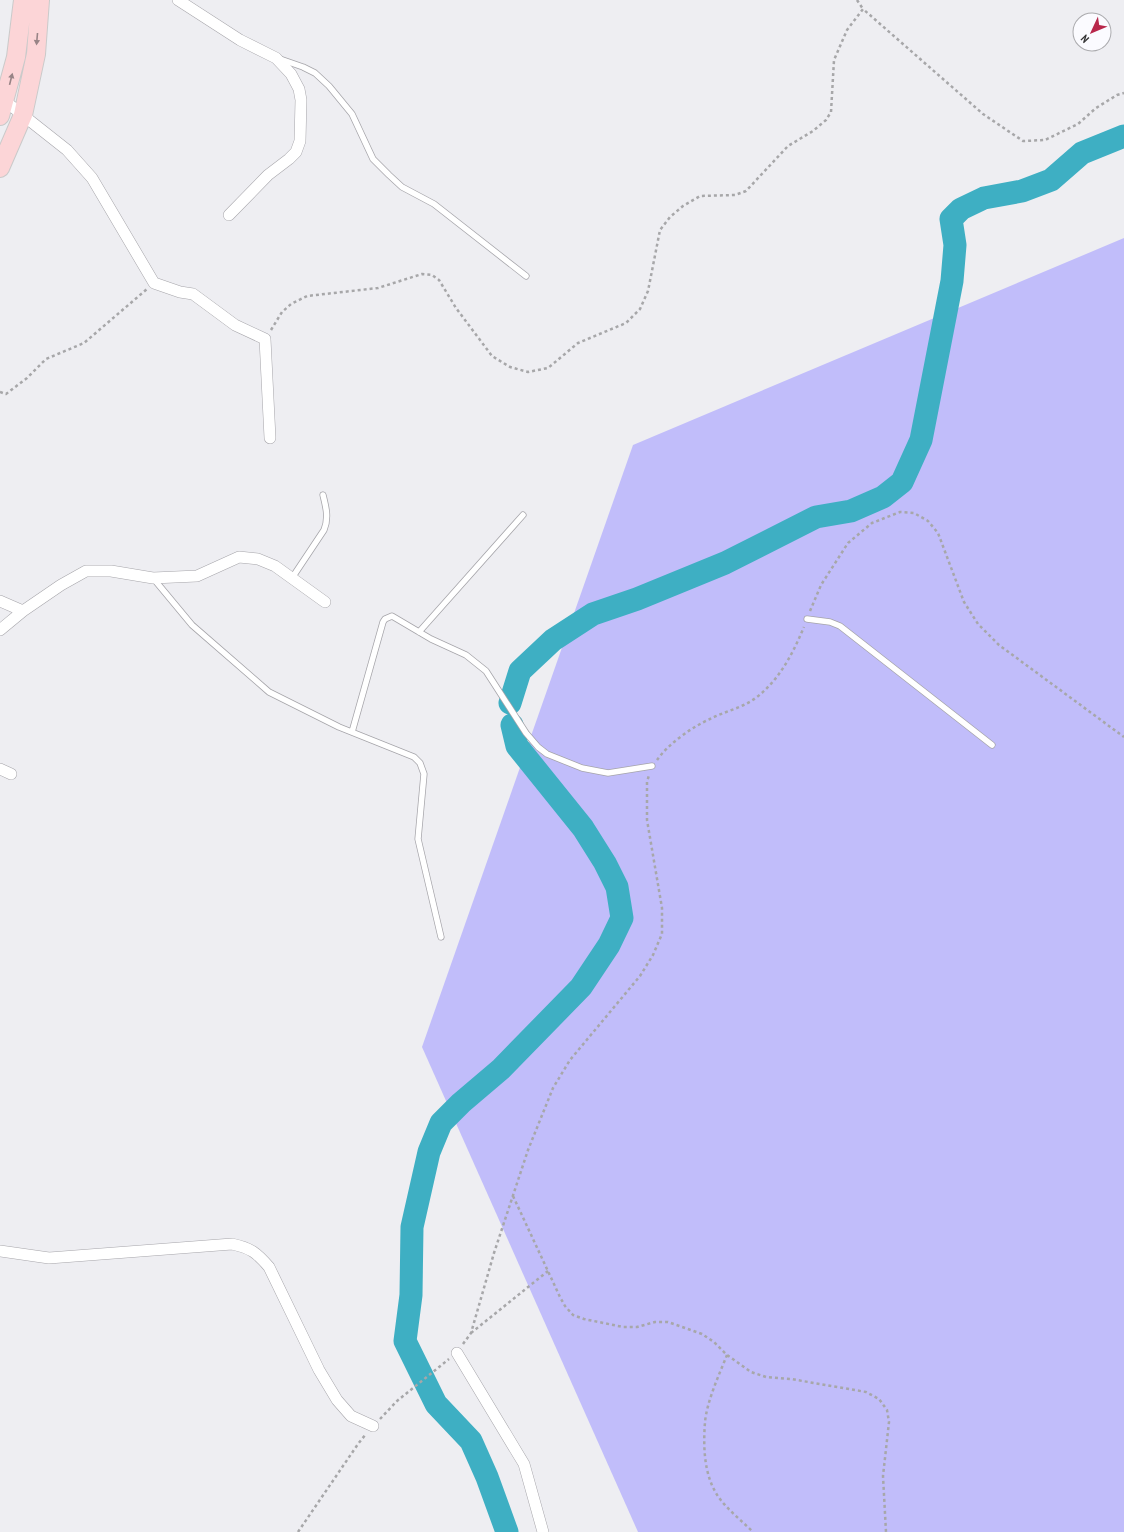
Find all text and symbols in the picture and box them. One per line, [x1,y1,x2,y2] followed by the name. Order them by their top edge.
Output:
[1072,12,1112,52] north arrow
[1078,32,1092,46] text: N
[34,33,40,45] one-way arrow
[8,73,14,85] one-way arrow

